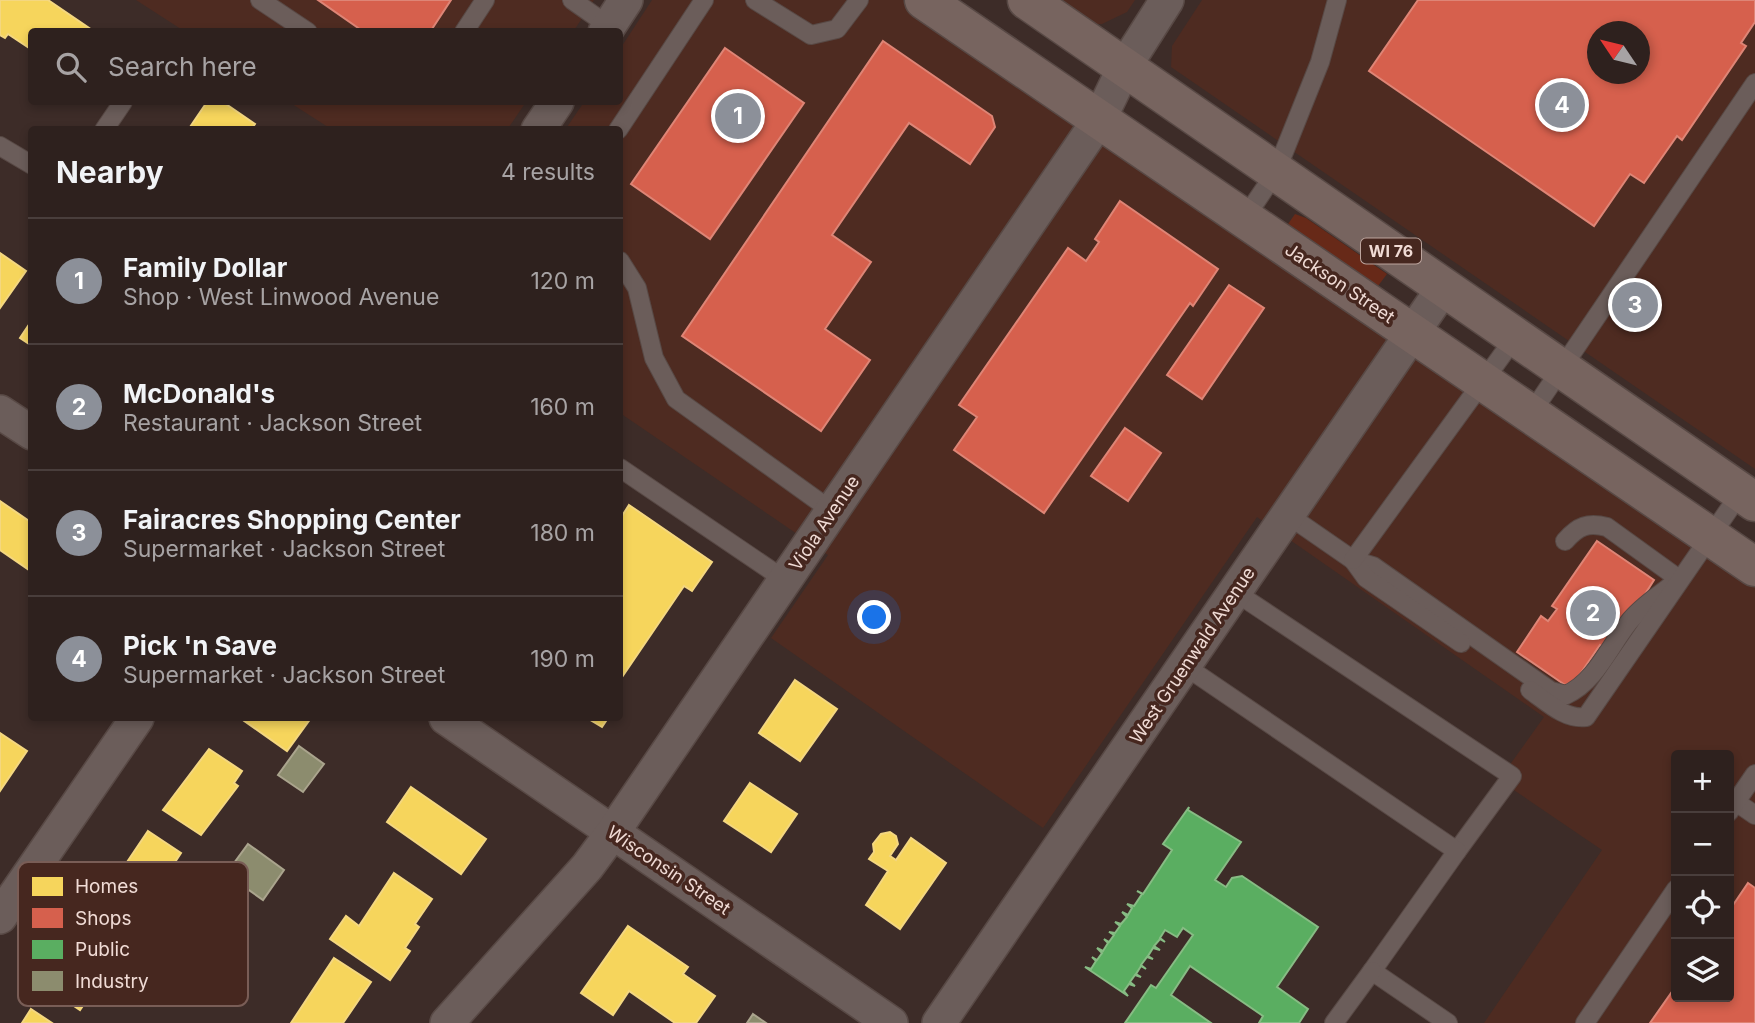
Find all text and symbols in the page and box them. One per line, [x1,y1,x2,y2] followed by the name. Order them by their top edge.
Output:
[1587,21,1650,84] north arrow
[28,28,623,105] search box
[52,48,90,86] icon: search
[108,51,257,82] text: Search here
[1539,79,1585,131] pin: 4
[715,90,761,142] pin: 1
[56,154,164,190] text: Nearby
[501,158,595,186] text: 4 results
[1361,238,1421,264] road number: WI 76
[1281,239,1399,327] street label: Jackson Street
[123,252,287,283] text: Family Dollar
[74,267,84,295] text: 1
[530,267,595,295] text: 120 m
[1612,279,1658,331] pin: 3
[123,283,439,311] text: Shop · West Linwood Avenue
[123,378,275,409] text: McDonald's
[72,393,86,421] text: 2
[530,393,595,421] text: 160 m
[123,409,422,437] text: Restaurant · Jackson Street
[784,471,864,575] street label: Viola Avenue
[123,504,461,535] text: Fairacres Shopping Center
[72,519,86,547] text: 3
[530,519,595,547] text: 180 m
[123,535,445,563] text: Supermarket · Jackson Street
[1125,563,1259,747] street label: West Gruenwald Avenue
[1570,587,1616,639] pin: 2
[857,600,891,634] your location
[123,630,277,661] text: Pick 'n Save
[71,645,87,673] text: 4
[530,645,595,673] text: 190 m
[123,661,445,689] text: Supermarket · Jackson Street
[1671,750,1734,1002] map controls
[1671,750,1734,813] button: +
[1671,813,1734,876] button: −
[604,821,735,919] street label: Wisconsin Street
[18,862,248,1006] legend
[75,875,138,898] text: Homes
[1671,876,1734,939] button: locate
[75,907,131,930] text: Shops
[75,938,130,961] text: Public
[1671,939,1734,1002] button: layers
[75,970,149,993] text: Industry

